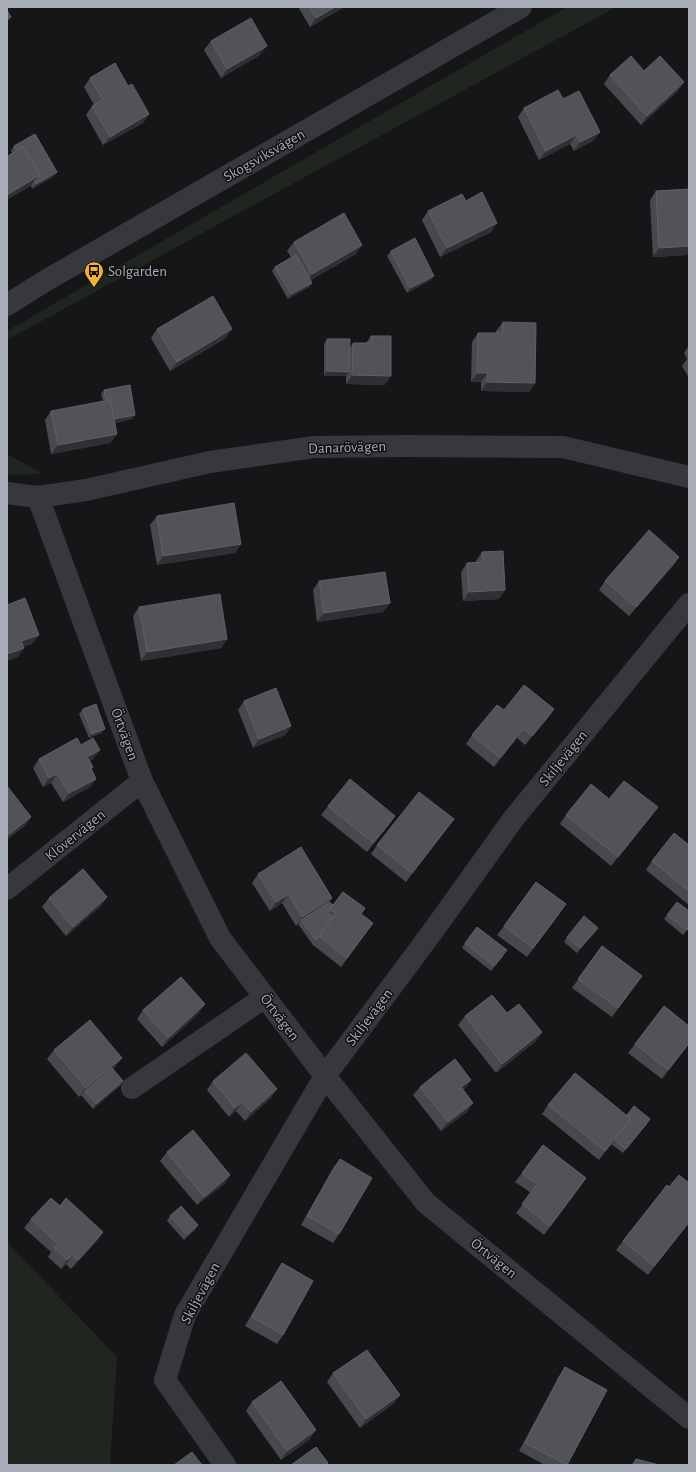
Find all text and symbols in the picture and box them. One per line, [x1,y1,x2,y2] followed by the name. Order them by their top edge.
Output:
[221,126,307,185] street label: Skogsviksvägen
[83,260,105,288] bus stop icon: Solgarden
[108,264,167,279] place label: Solgarden
[308,439,386,456] street label: Danarövägen
[108,705,143,762] street label: Örtvägen
[536,728,590,789] street label: Skiljevägen
[43,807,108,864] street label: Klövervägen
[343,986,396,1049] street label: Skiljevägen
[257,990,303,1043] street label: Örtvägen
[468,1234,521,1281] street label: Örtvägen
[178,1260,223,1326] street label: Skiljevägen

